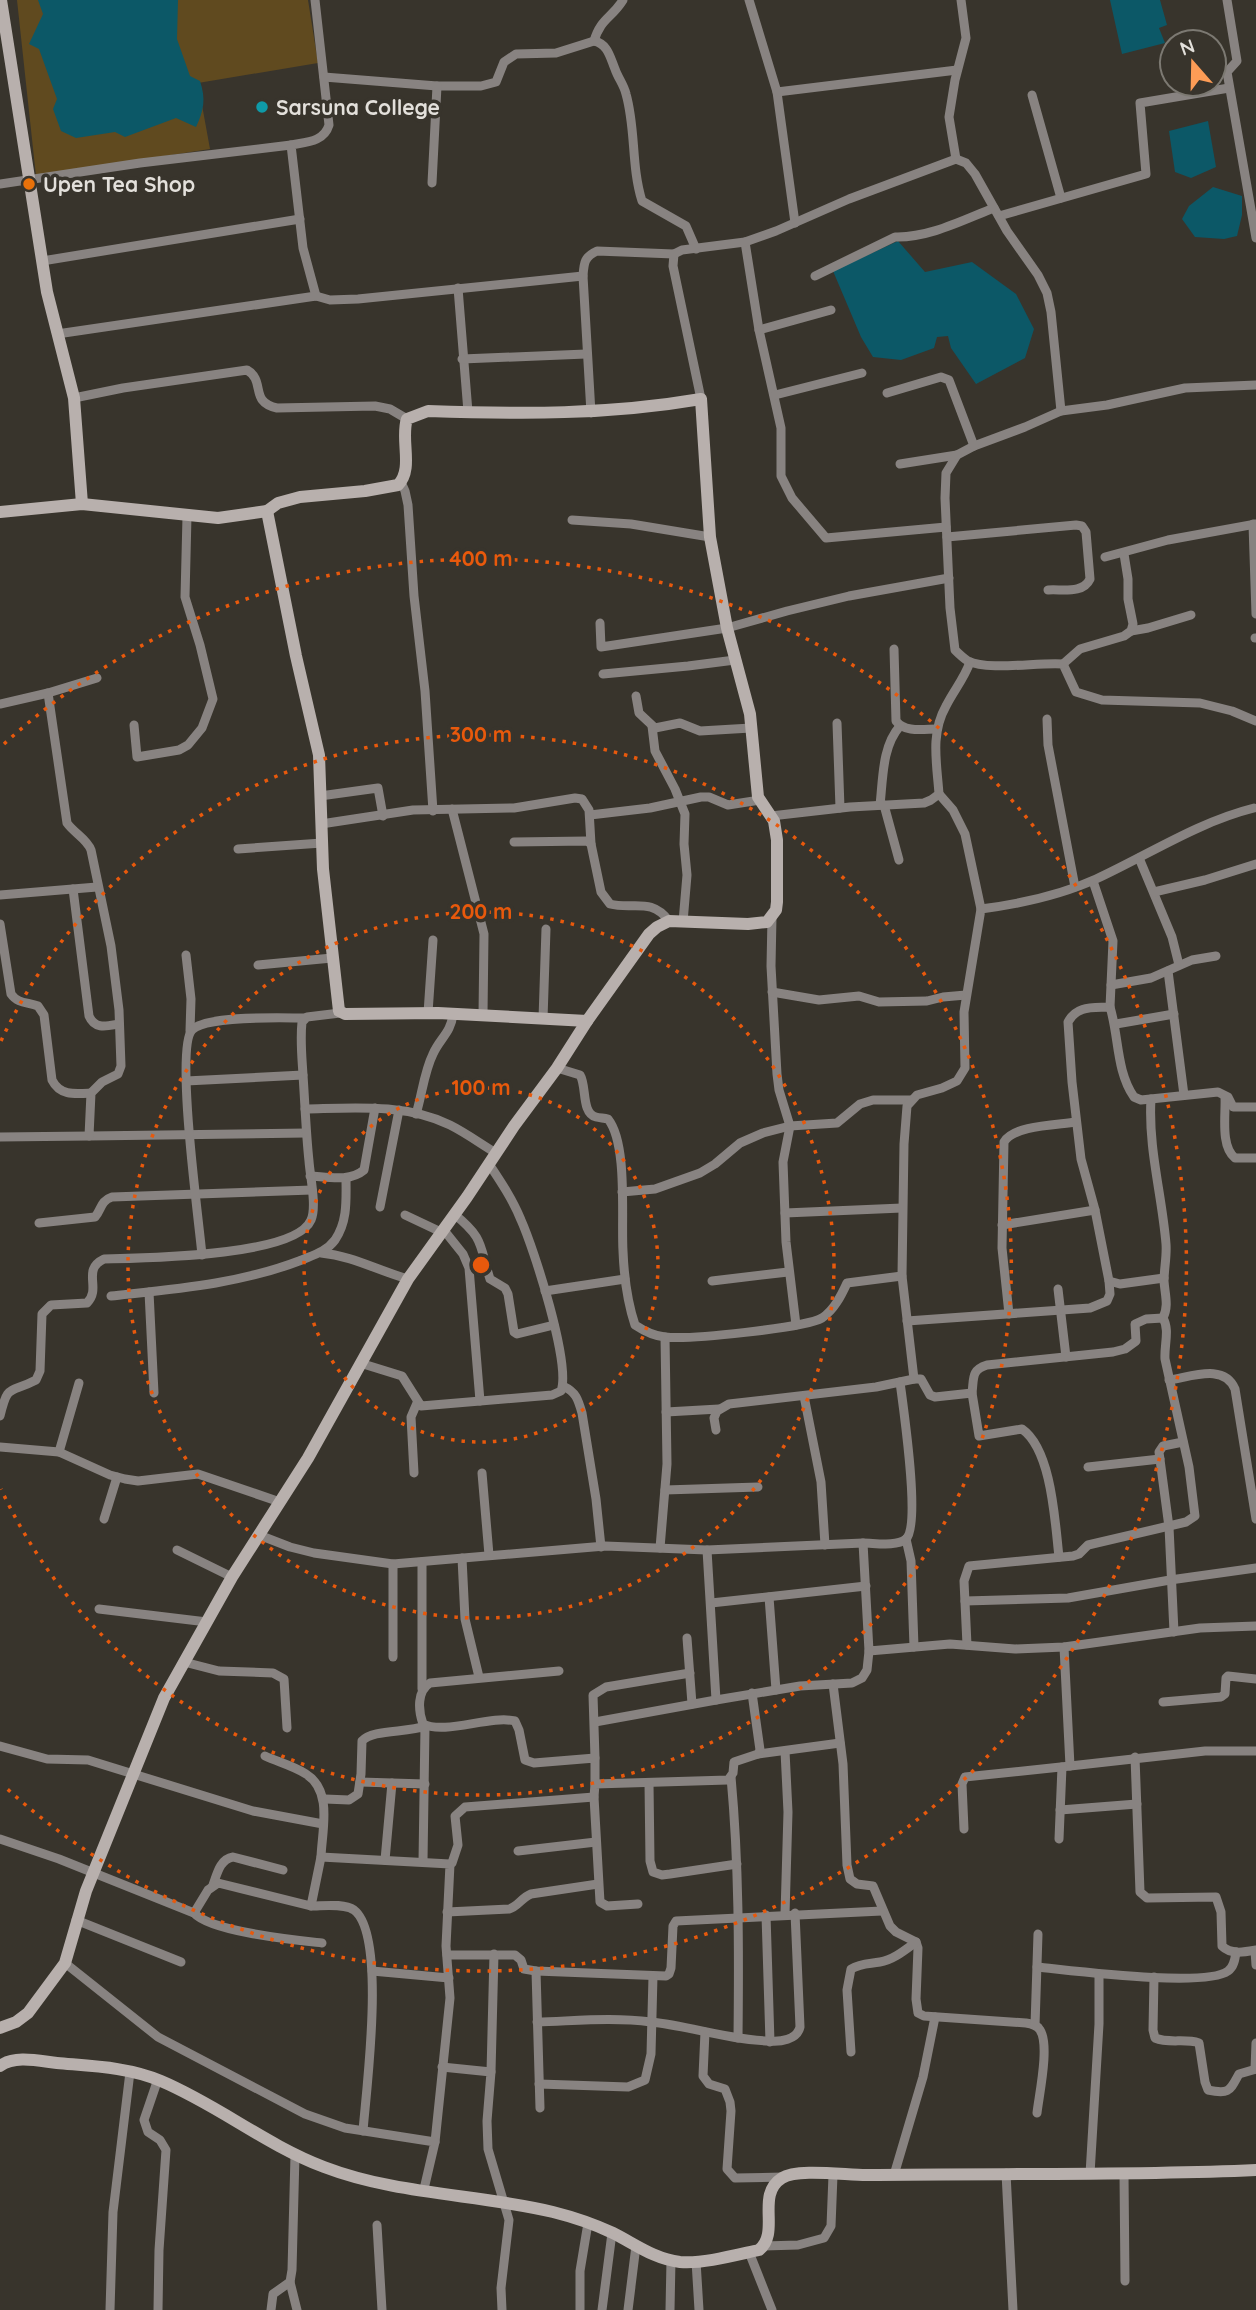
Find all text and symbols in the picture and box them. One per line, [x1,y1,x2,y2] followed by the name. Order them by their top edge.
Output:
[1158,28,1228,98] north arrow
[1177,33,1198,61] text: N
[276,94,440,120] place label: Sarsuna College
[254,99,270,115] marker: Sarsuna College
[43,171,195,197] place label: Upen Tea Shop
[21,176,37,192] marker: Upen Tea Shop
[449,545,513,571] text: 400 m
[450,721,512,747] text: 300 m
[450,898,512,924] text: 200 m
[451,1074,511,1100] text: 100 m
[469,1253,493,1277] centre of rings

